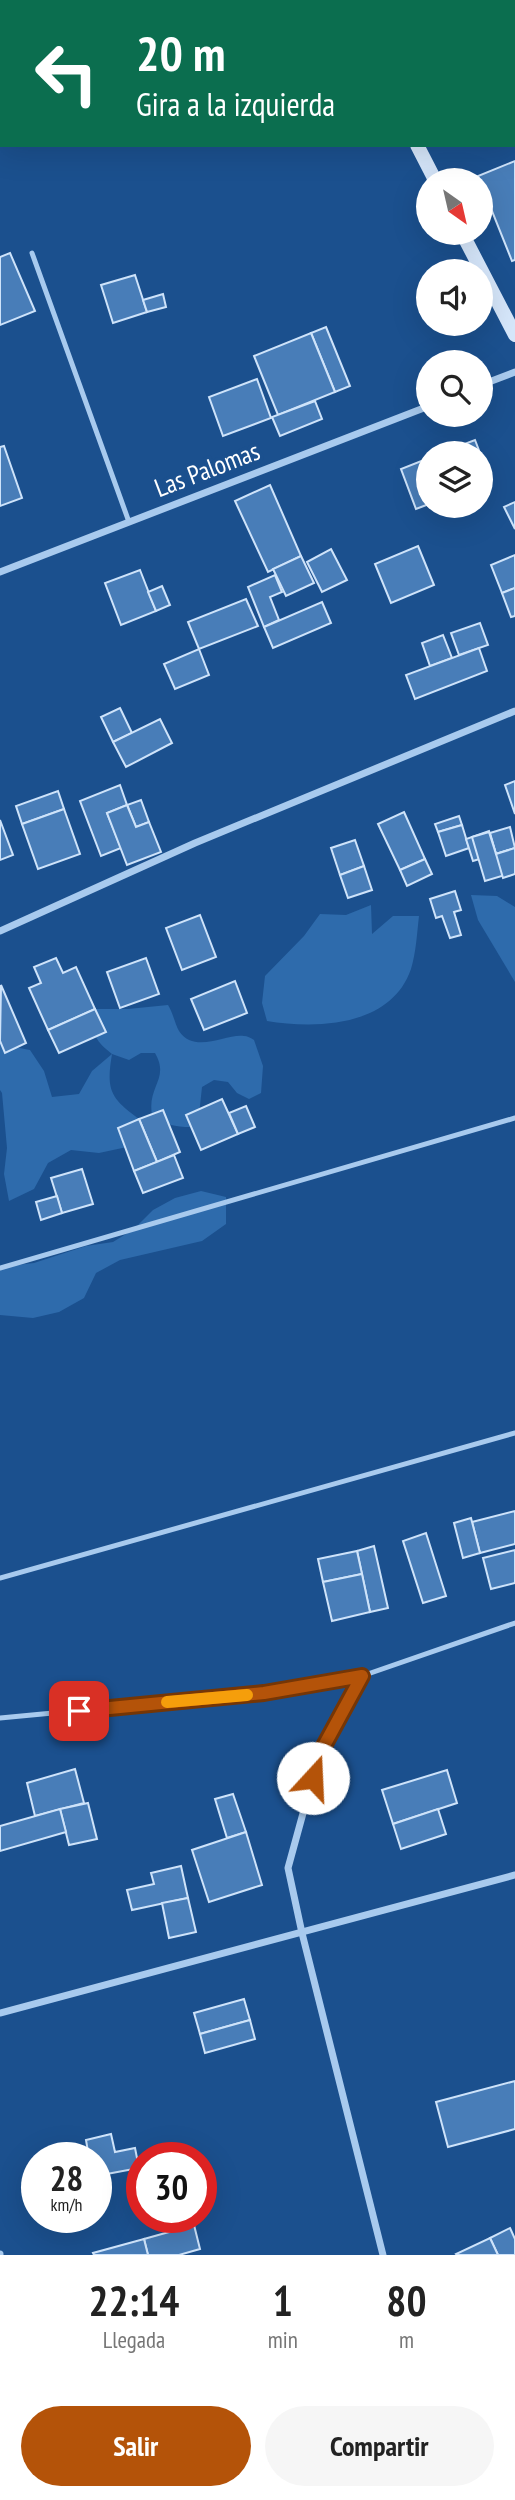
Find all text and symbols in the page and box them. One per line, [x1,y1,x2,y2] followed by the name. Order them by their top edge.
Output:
[136,21,225,85] text: 20 m
[21,28,112,119] icon: left
[136,83,335,125] text: Gira a la izquierda
[416,168,494,245] north arrow
[416,168,493,518] map controls
[416,259,493,336] button: sound
[416,350,493,427] button: search
[150,434,264,504] street label: Las Palomas
[416,441,493,518] button: layers
[49,1681,109,1741] pin
[60,1692,98,1730] icon: arrive
[276,1741,350,1815] position arrow
[126,2142,217,2233] speed limit sign: 30
[50,2155,83,2201] text: 28
[51,2193,82,2216] text: km/h
[88,2273,179,2328] text: 22:14
[273,2273,293,2328] text: 1
[386,2273,426,2328] text: 80
[103,2325,165,2354] text: Llegada
[268,2325,298,2354] text: min
[399,2325,414,2354] text: m
[21,2406,251,2486] button: Salir
[265,2406,494,2486] button: Compartir

